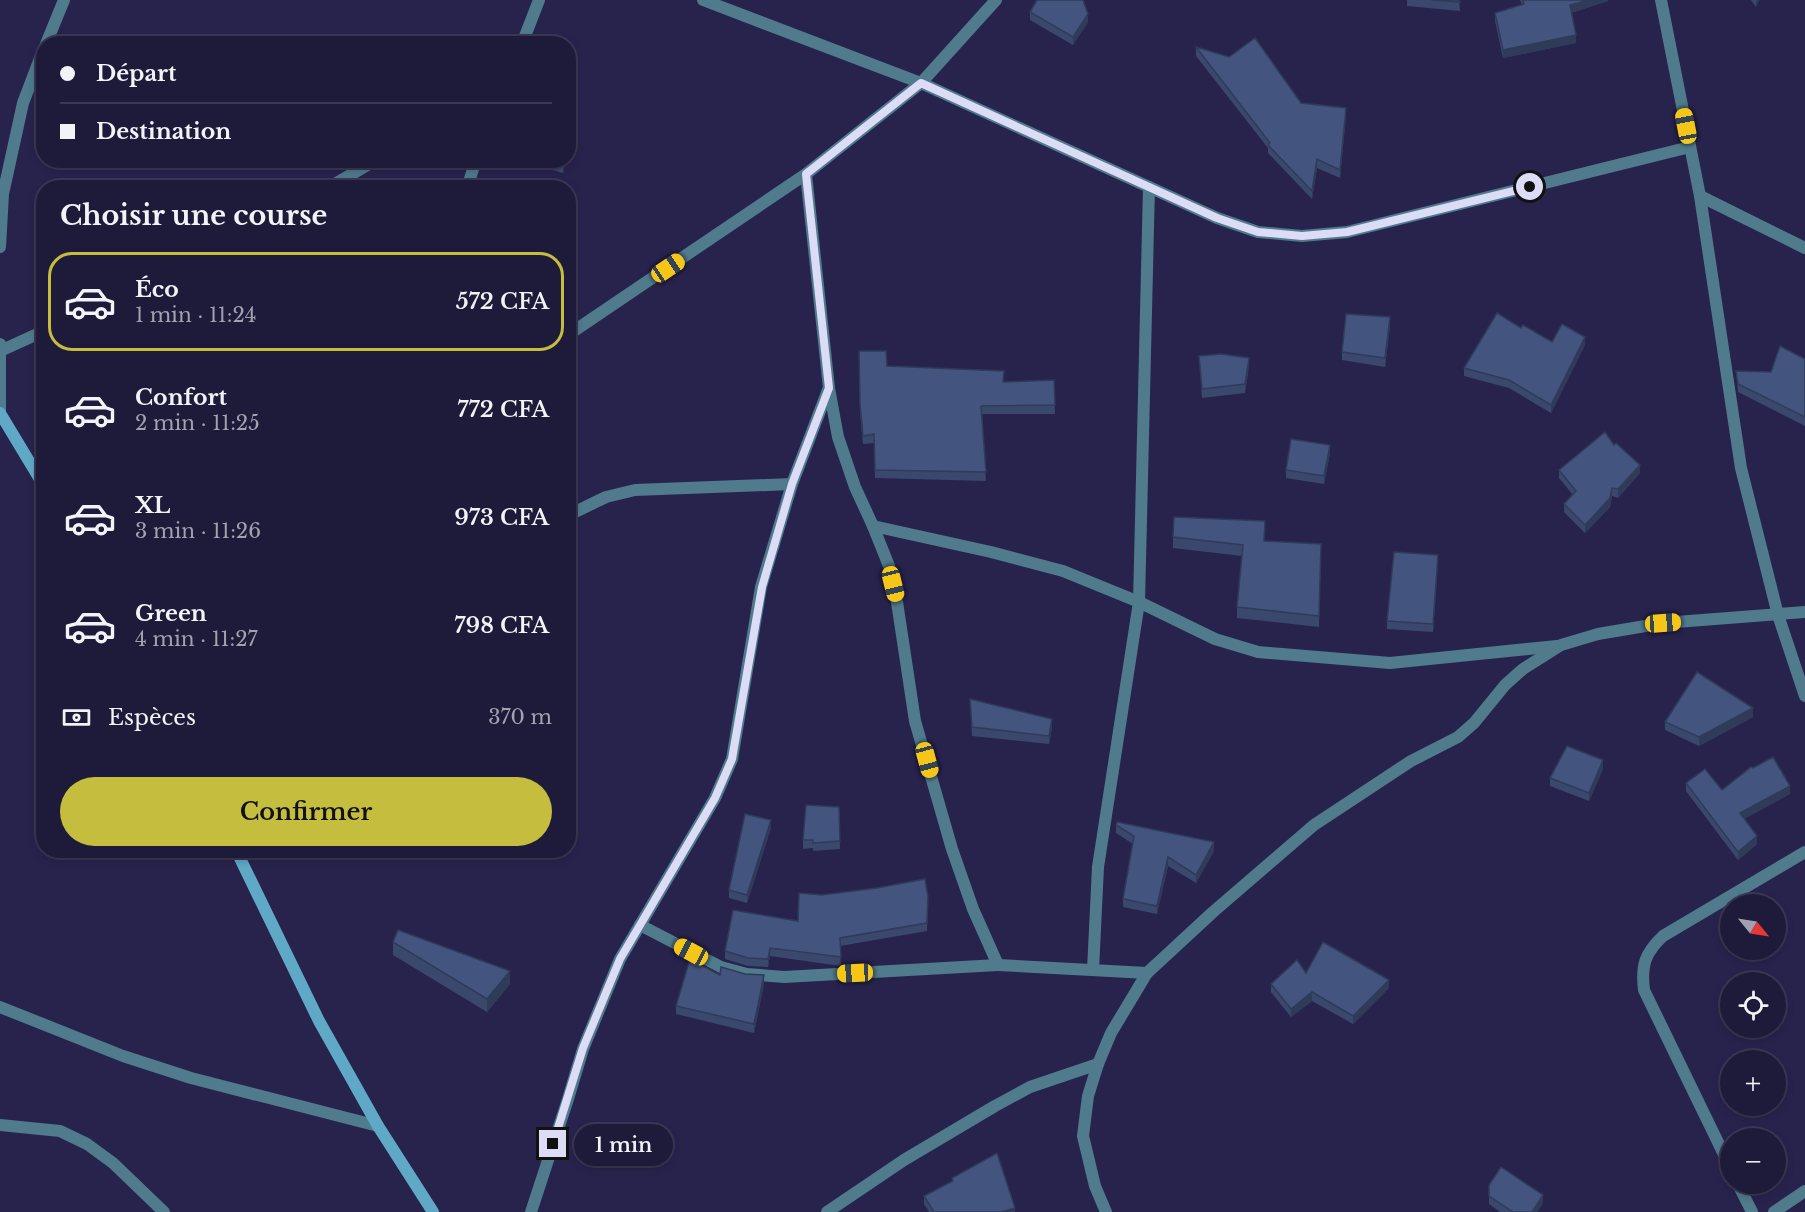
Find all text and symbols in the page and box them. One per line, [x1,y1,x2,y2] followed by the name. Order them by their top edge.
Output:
[96,60,176,87] text: Départ
[1674,107,1698,145] car
[96,118,231,145] text: Destination
[1516,173,1543,200] route start
[60,199,327,232] text: Choisir une course
[648,250,688,286] car
[63,275,117,329] icon: car
[135,276,179,303] text: Éco
[456,288,549,315] text: 572 CFA
[135,303,256,327] text: 1 min · 11:24
[63,383,117,437] icon: car
[135,384,227,411] text: Confort
[457,396,549,423] text: 772 CFA
[135,411,260,435] text: 2 min · 11:25
[63,491,117,545] icon: car
[135,492,170,519] text: XL
[454,504,549,531] text: 973 CFA
[135,519,261,543] text: 3 min · 11:26
[880,564,906,604] car
[63,599,117,653] icon: car
[135,600,207,627] text: Green
[454,612,549,639] text: 798 CFA
[1644,613,1682,633] car
[135,627,258,651] text: 4 min · 11:27
[60,701,93,734] icon: cash
[108,704,196,731] text: Espèces
[488,705,552,729] text: 370 m
[914,740,940,780] car
[60,777,552,846] button: Confirmer
[1720,894,1786,960] north arrow
[1720,894,1786,1194] map controls
[671,936,711,968] car
[837,963,873,983] car
[1720,972,1786,1038] button: locate
[1720,1050,1786,1116] button: +
[574,1123,673,1165] callout: 1 min
[1720,1128,1786,1194] button: −
[539,1130,566,1157] route end
[595,1133,652,1157] text: 1 min

